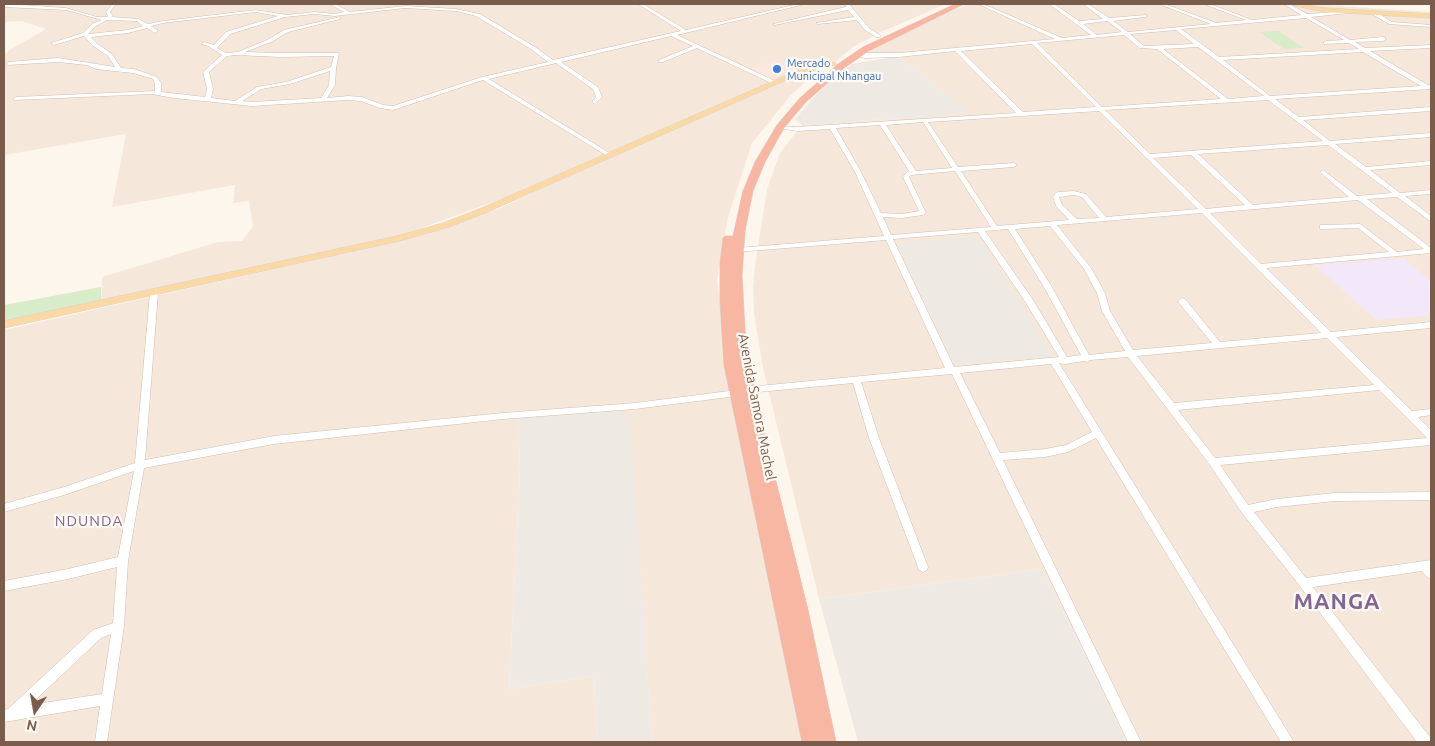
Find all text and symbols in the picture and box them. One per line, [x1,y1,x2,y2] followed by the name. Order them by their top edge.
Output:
[787,56,881,82] place label: Mercado Municipal Nhangau
[771,63,783,75] marker: Mercado Municipal Nhangau
[735,332,779,482] street label: Avenida Samora Machel
[54,512,124,530] district label: NDUNDA
[1293,589,1381,615] district label: MANGA
[10,686,60,736] north arrow
[25,717,39,735] text: N

